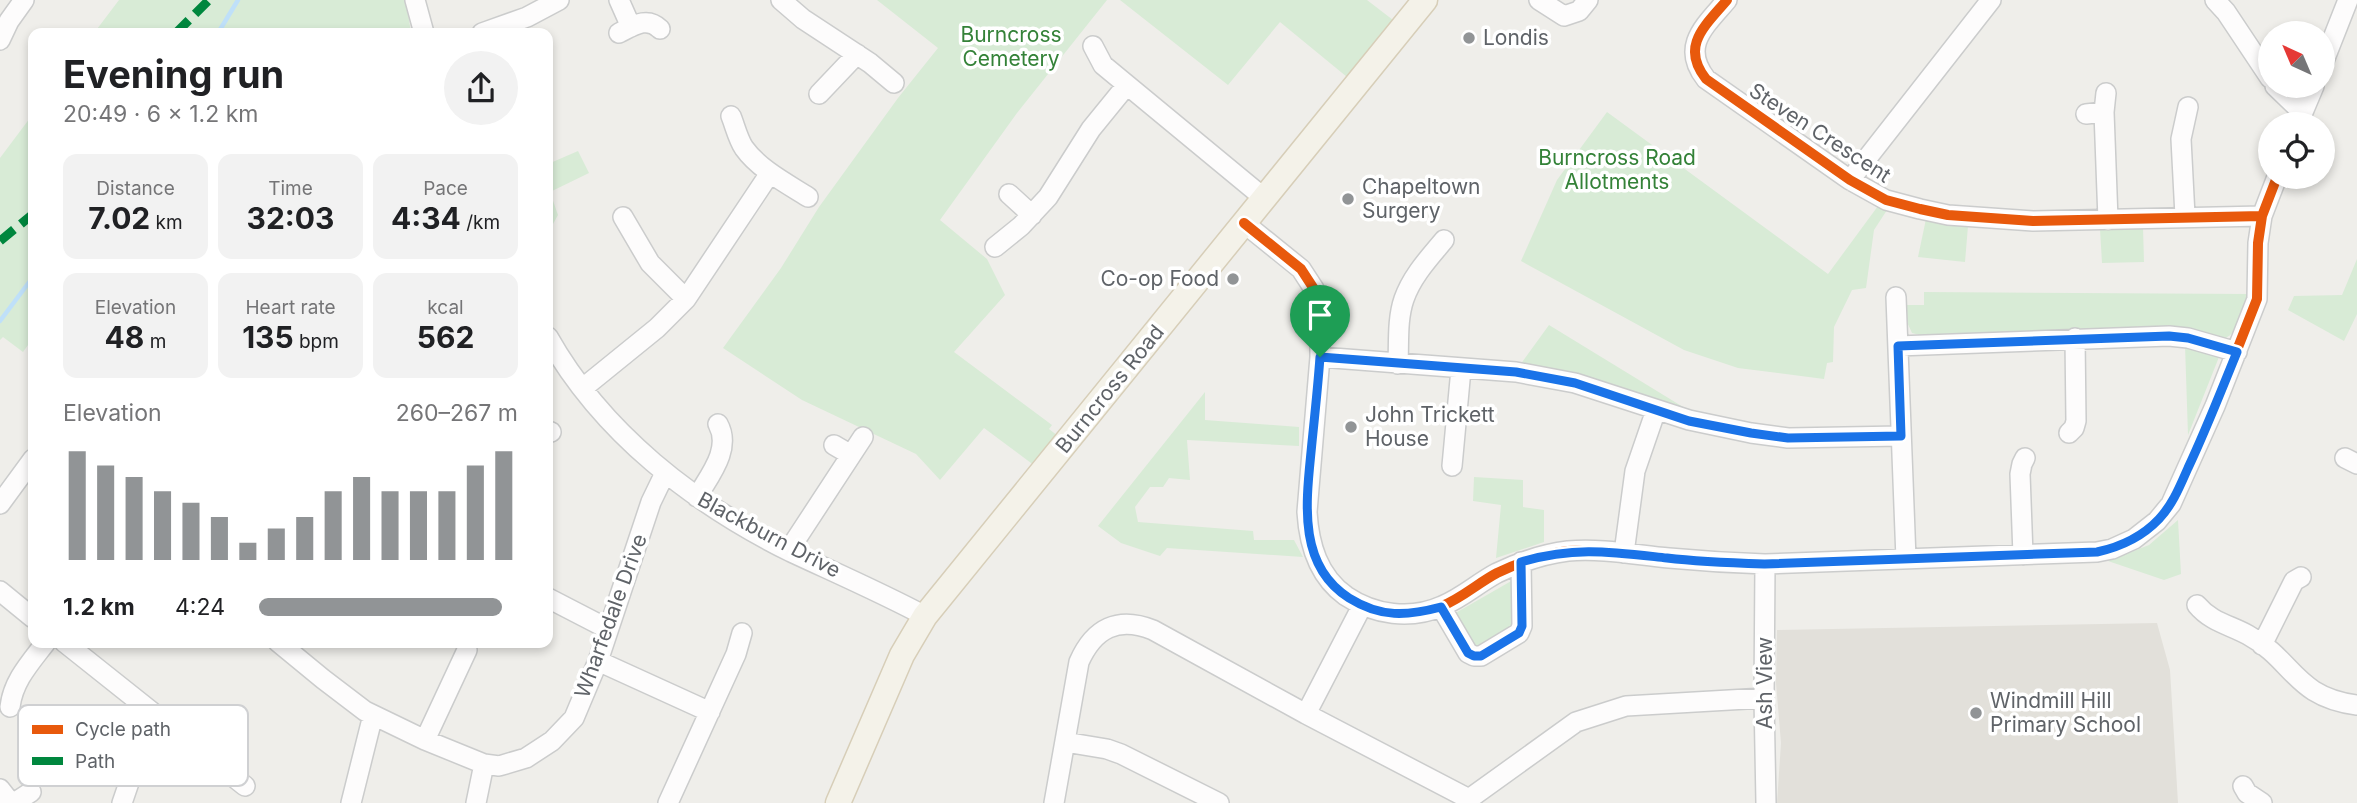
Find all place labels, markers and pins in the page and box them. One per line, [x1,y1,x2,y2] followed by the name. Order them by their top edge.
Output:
[1483,25,1549,50] place label: Londis
[1461,30,1477,46] marker: Londis
[1362,174,1481,223] place label: Chapeltown Surgery
[1340,191,1356,207] marker: Chapeltown Surgery
[1100,266,1219,291] place label: Co-op Food
[1225,271,1241,287] marker: Co-op Food
[1290,285,1350,357] pin
[1365,402,1495,451] place label: John Trickett House
[1343,419,1359,435] marker: John Trickett House
[1990,688,2141,737] place label: Windmill Hill Primary School
[1968,705,1984,721] marker: Windmill Hill Primary School

